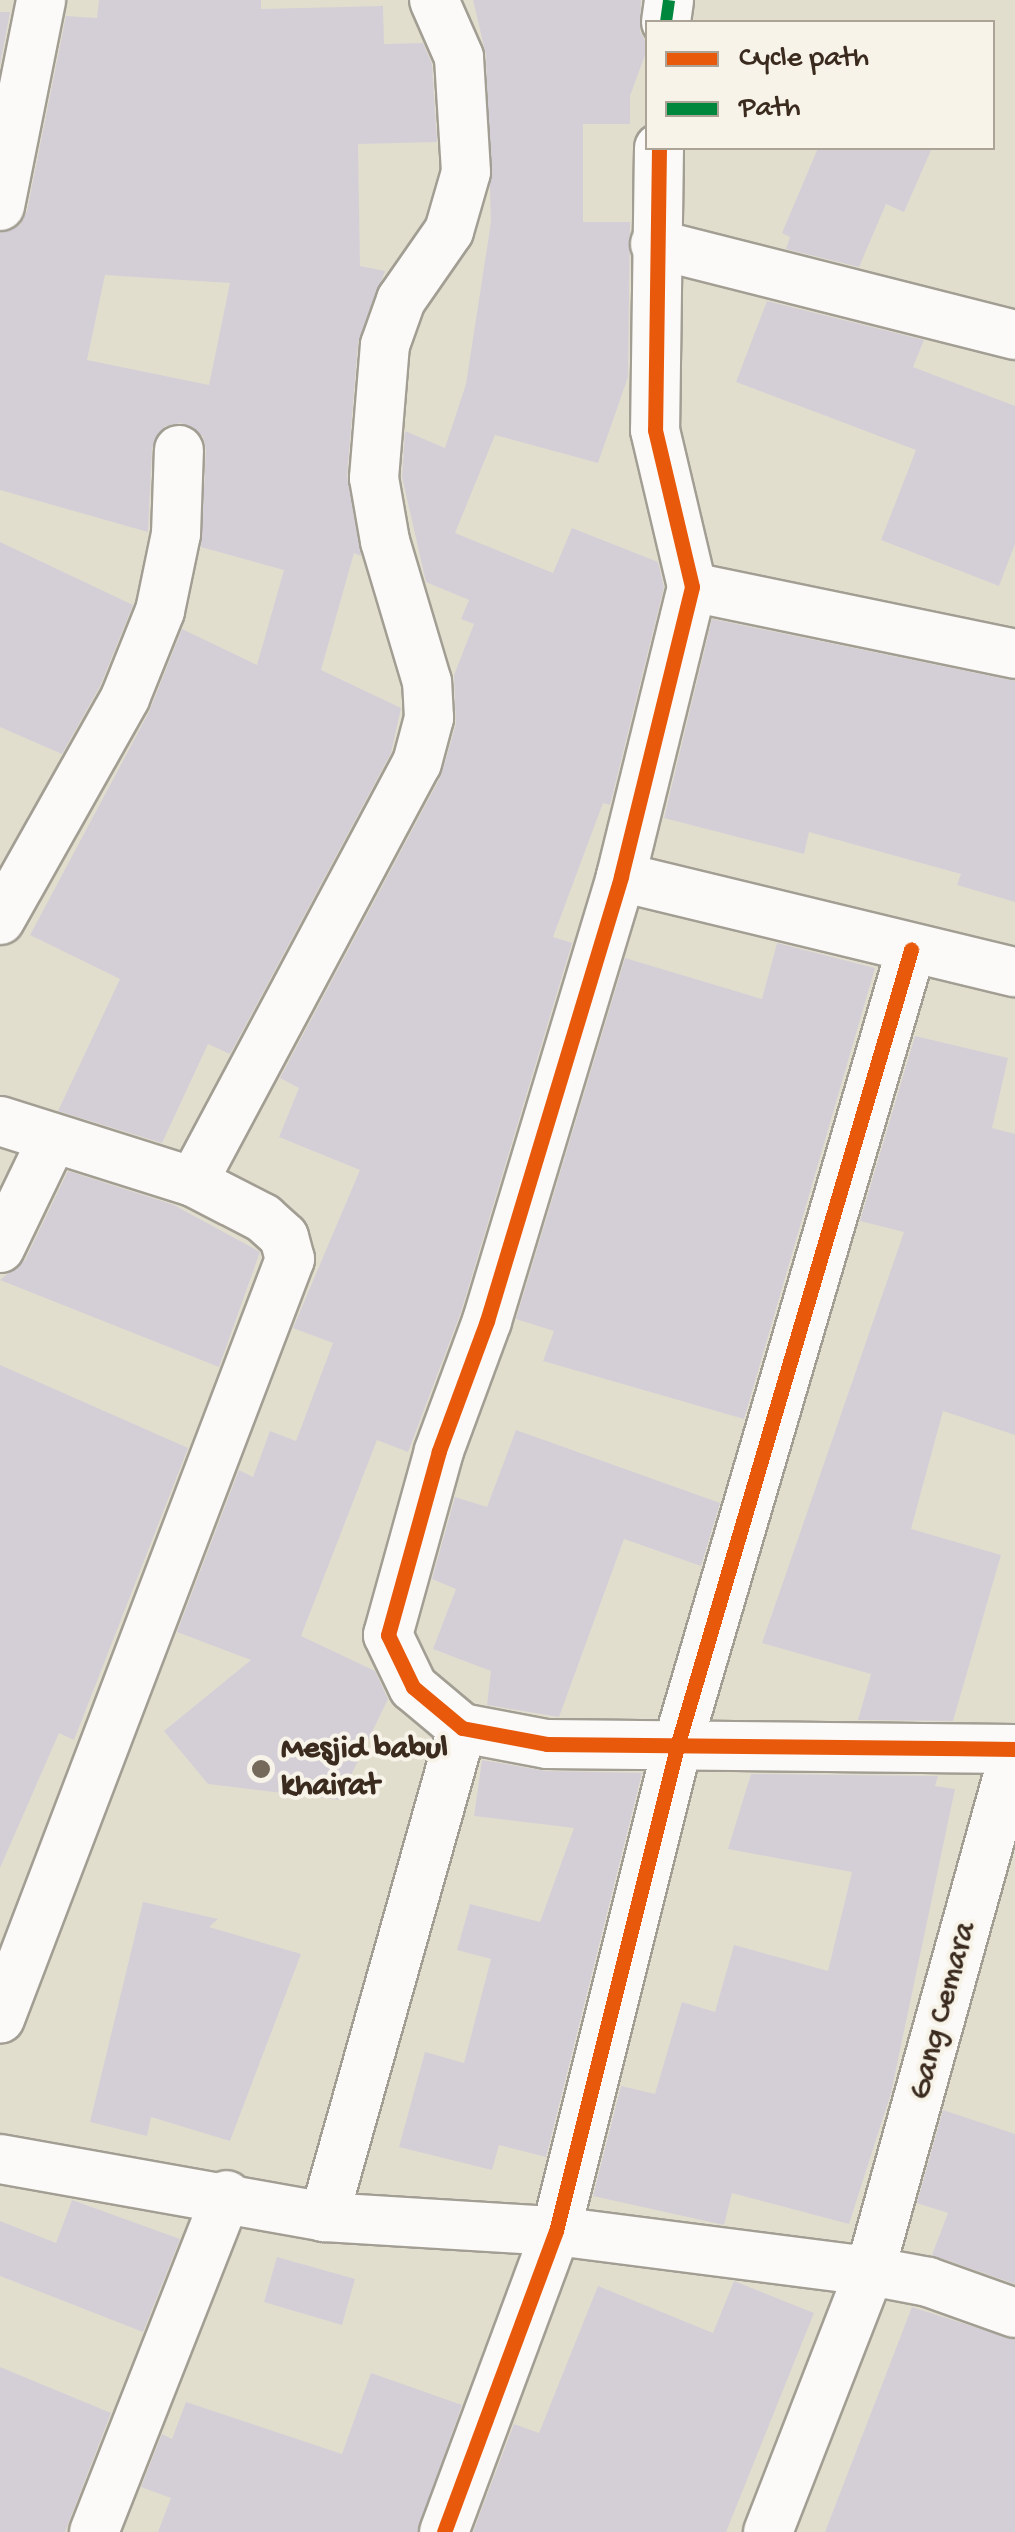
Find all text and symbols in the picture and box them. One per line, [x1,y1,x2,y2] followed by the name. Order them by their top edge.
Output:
[645,20,995,150] legend
[739,42,869,77] text: Cycle path
[739,92,801,127] text: Path
[281,1732,448,1807] place label: Mesjid babul khairat
[250,1758,272,1780] marker: Mesjid babul khairat
[902,1918,986,2104] street label: Gang Cemara

